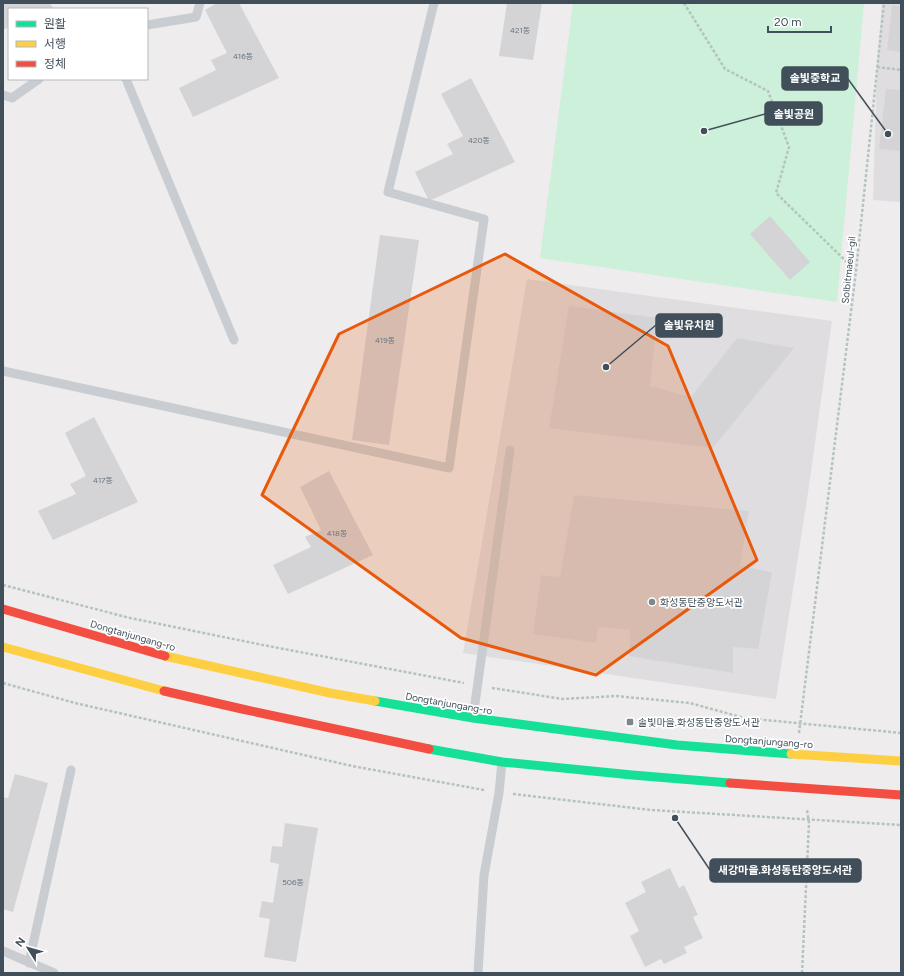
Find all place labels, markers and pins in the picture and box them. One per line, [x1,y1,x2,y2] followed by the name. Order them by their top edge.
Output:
[782,67,848,90] callout: 솔빛중학교
[765,102,822,125] callout: 솔빛공원
[656,314,722,337] callout: 솔빛유치원
[660,596,744,609] place label: 화성동탄중앙도서관
[647,597,657,607] marker: 화성동탄중앙도서관
[638,716,760,729] place label: 솔빛마을.화성동탄중앙도서관
[625,717,635,727] marker: 솔빛마을.화성동탄중앙도서관
[710,859,861,882] callout: 새강마을.화성동탄중앙도서관

